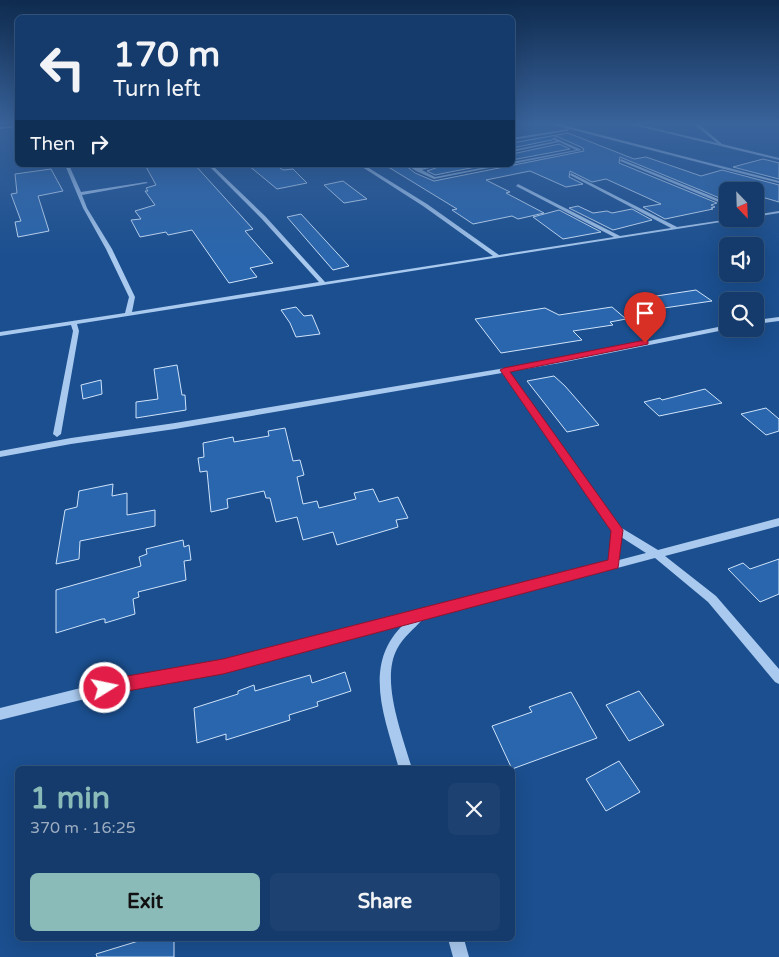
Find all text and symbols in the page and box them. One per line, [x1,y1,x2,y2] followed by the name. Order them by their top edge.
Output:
[113,34,220,76] text: 170 m
[30,35,95,100] icon: left
[113,76,201,102] text: Turn left
[85,130,113,158] icon: right
[30,133,75,155] text: Then
[719,182,764,228] north arrow
[719,182,764,337] map controls
[719,237,764,282] button: sound
[624,292,666,343] pin
[719,292,764,337] button: search
[631,299,659,327] icon: arrive
[78,661,130,713] position arrow
[30,780,110,817] text: 1 min
[448,783,500,835] button: close
[30,818,136,838] text: 370 m · 16:25
[30,873,260,931] button: Exit
[270,873,500,931] button: Share

